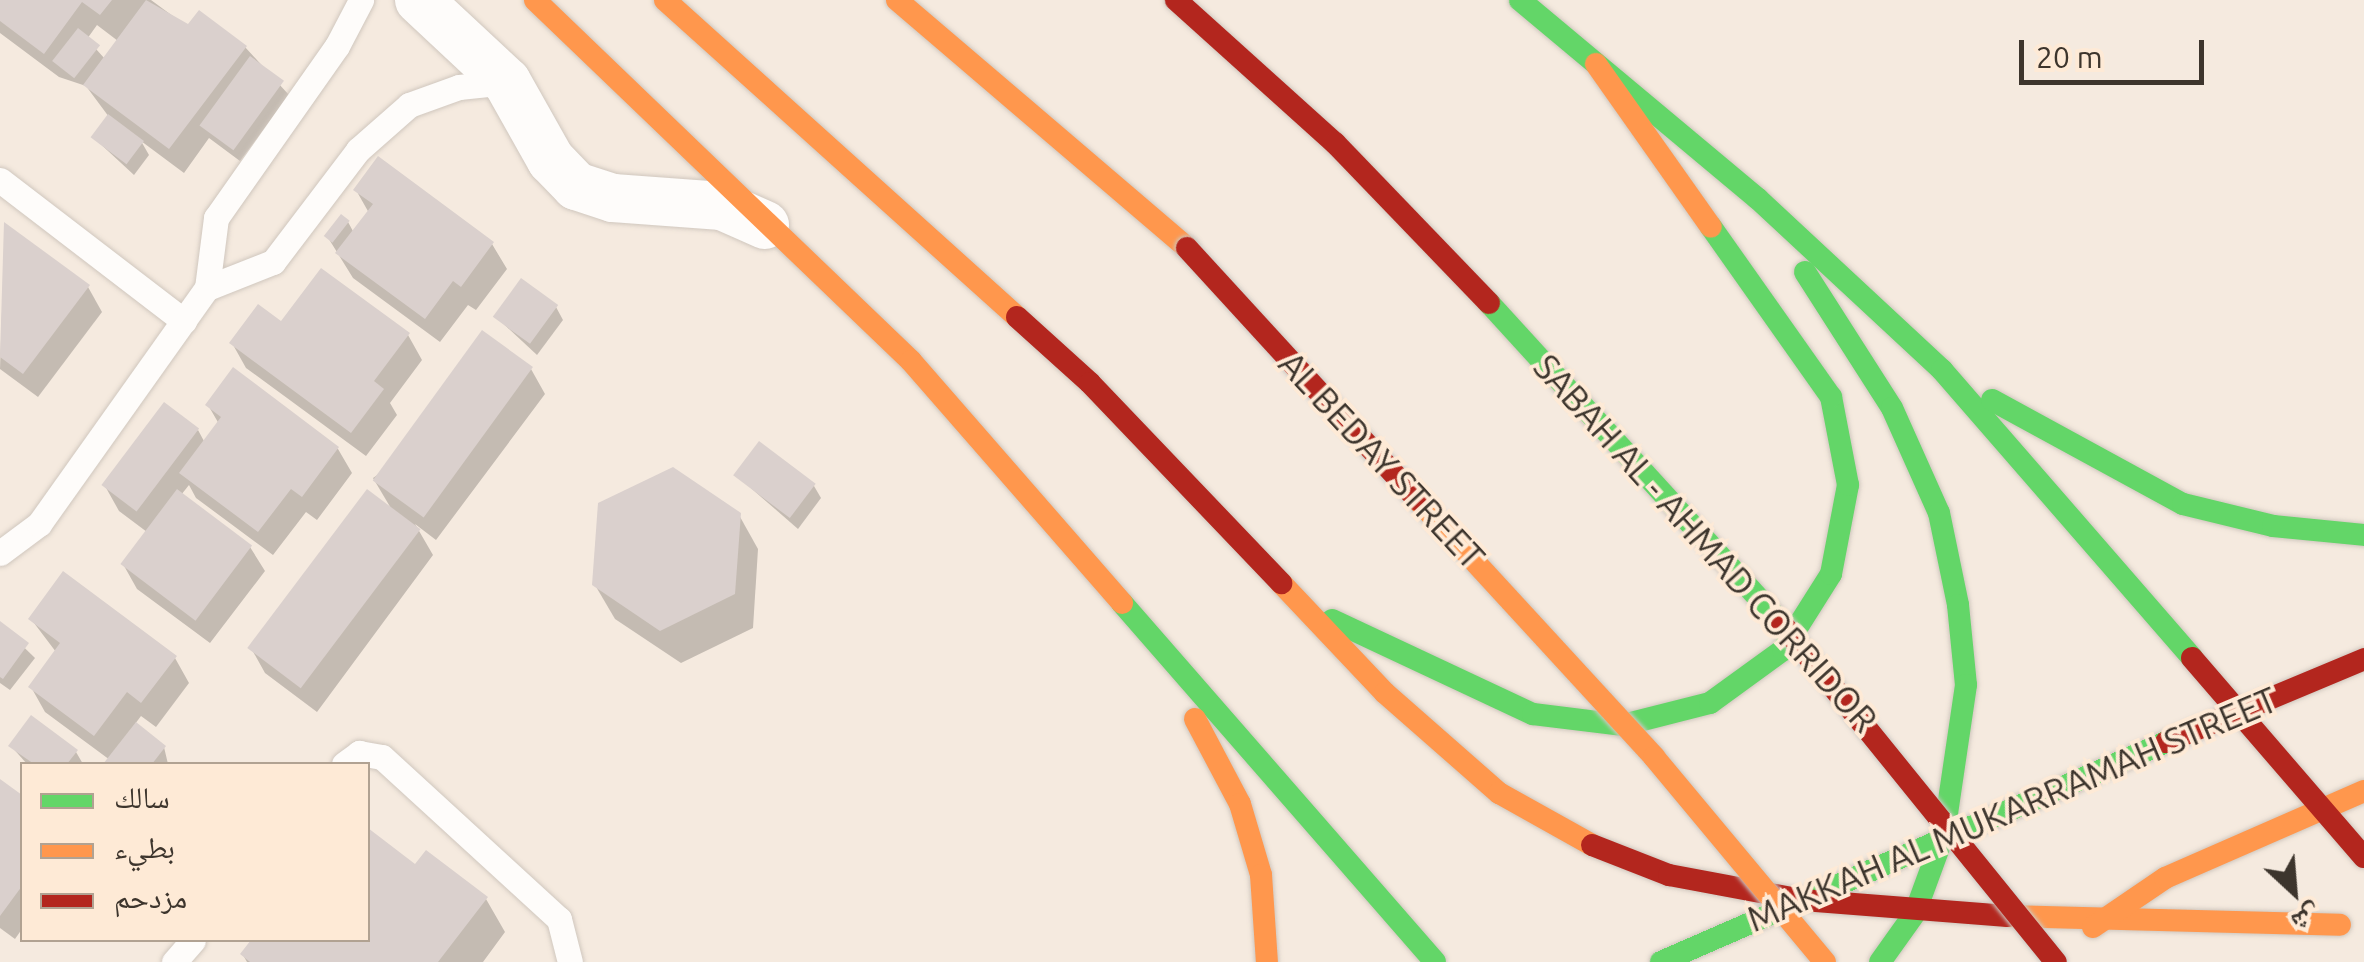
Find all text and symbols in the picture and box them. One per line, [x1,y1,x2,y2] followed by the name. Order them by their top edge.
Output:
[2024,20,2209,82] scale bar
[2036,40,2103,74] text: 20 m
[1271,343,1493,577] street label: AL BEDAY STREET
[1526,346,1886,740] street label: SABAH AL - AHMAD CORRIDOR
[1741,678,2283,940] street label: MAKKAH AL MUKARRAMAH STREET
[20,762,370,942] legend
[114,780,170,814] text: سالك
[114,830,175,864] text: بطيء
[2244,842,2344,942] north arrow
[114,880,187,914] text: مزدحم
[2287,899,2328,940] text: ش

